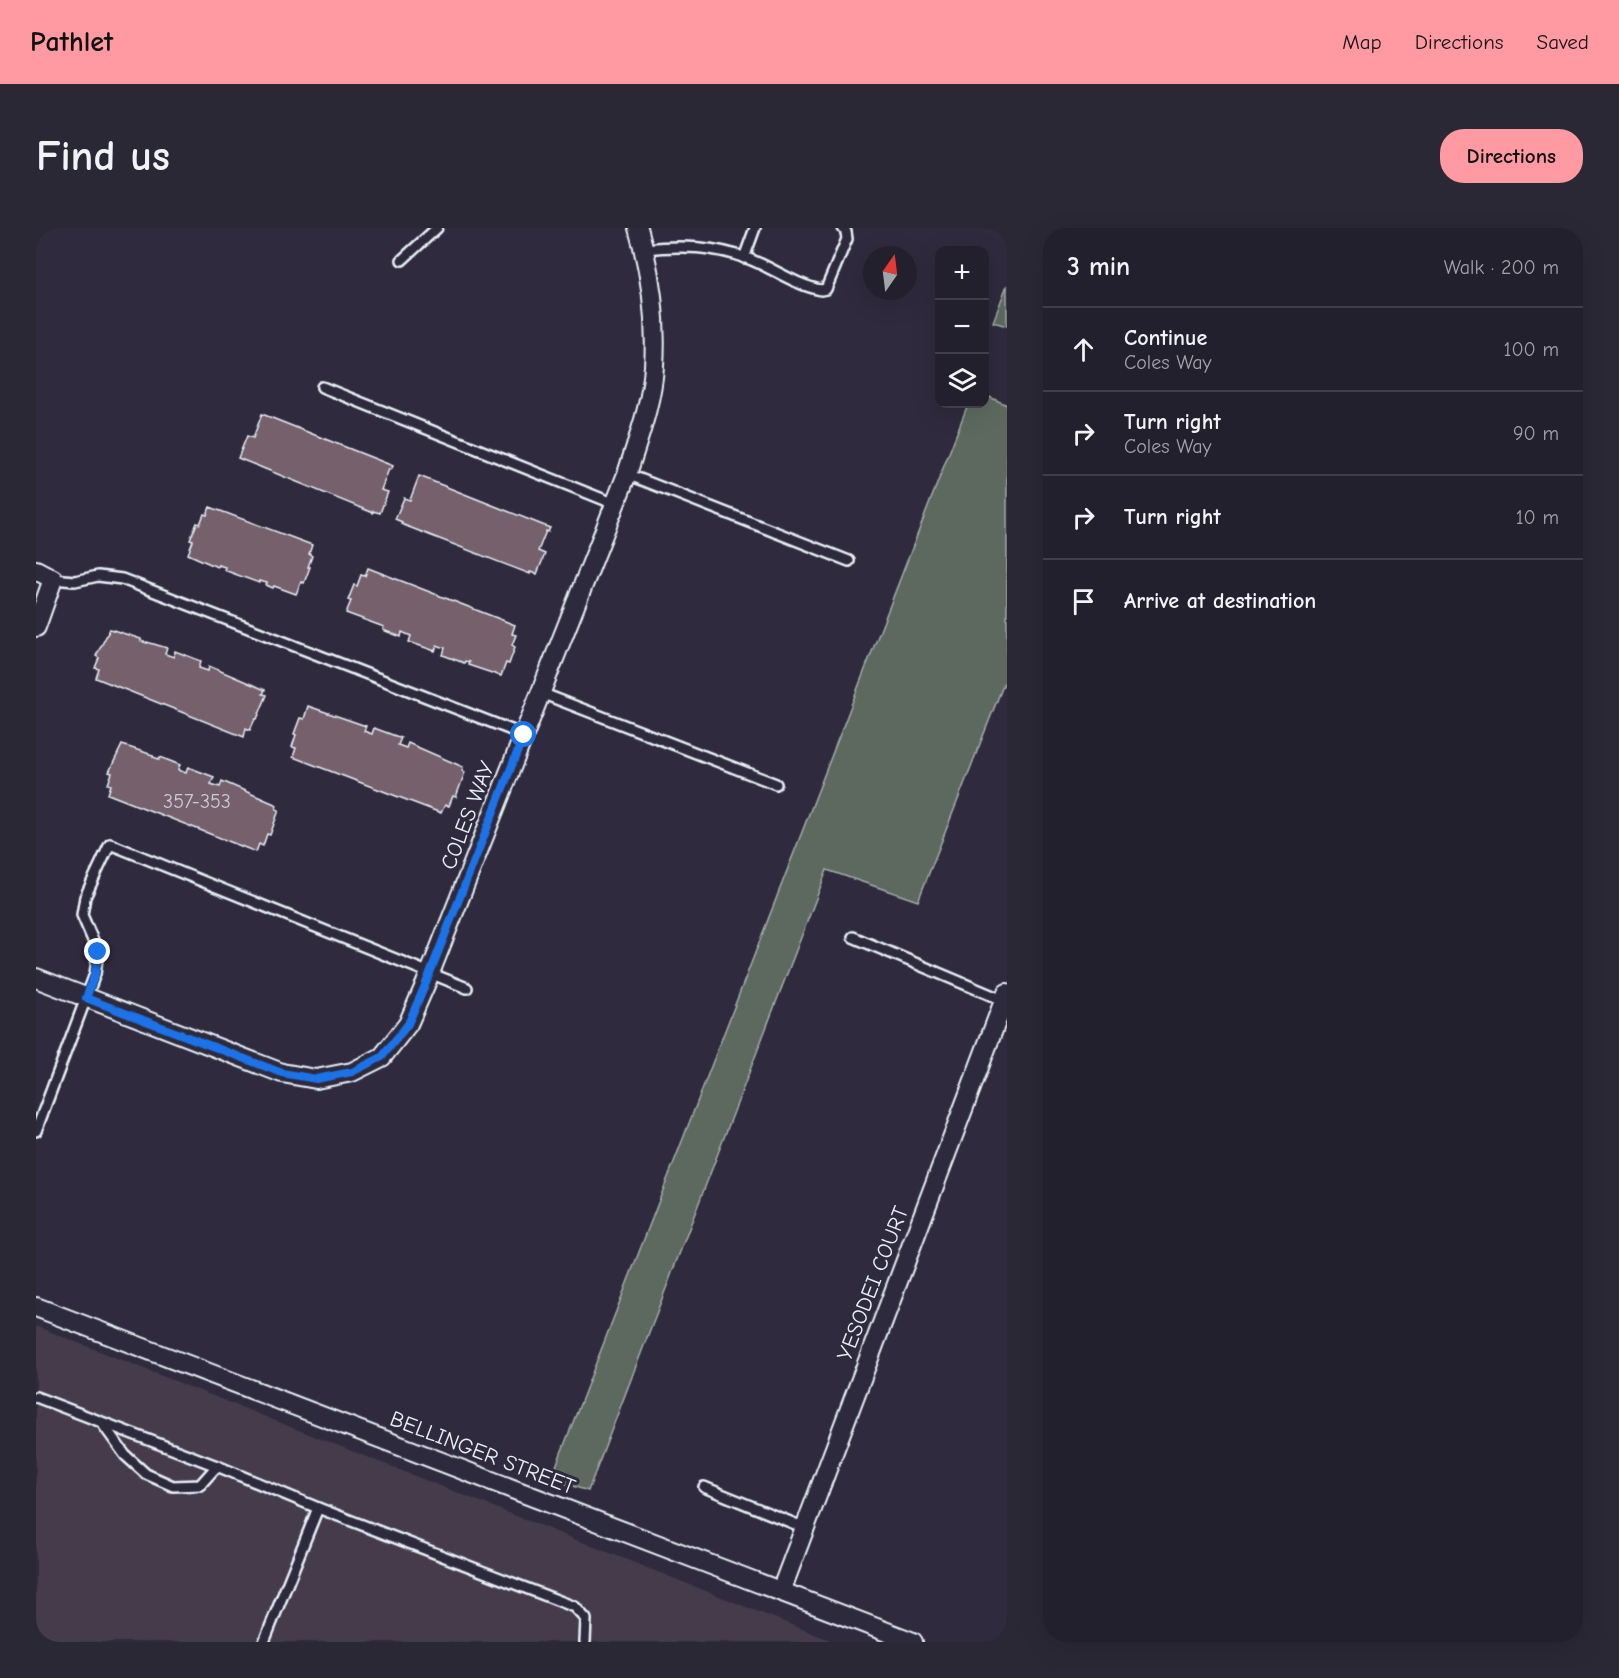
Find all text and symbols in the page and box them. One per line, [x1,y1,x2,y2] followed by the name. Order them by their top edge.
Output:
[30,26,113,58] text: Pathlet
[1342,30,1382,54] text: Map
[1415,30,1504,54] text: Directions
[1537,30,1589,54] text: Saved
[1440,129,1583,183] button: Directions
[36,132,170,181] text: Find us
[863,246,917,300] north arrow
[935,246,989,408] map controls
[935,246,989,300] button: +
[1067,252,1130,282] text: 3 min
[1444,256,1559,279] text: Walk · 200 m
[935,300,989,354] button: −
[1124,325,1207,351] text: Continue
[1067,333,1100,366] icon: ahead
[1504,338,1559,361] text: 100 m
[1124,351,1212,374] text: Coles Way
[935,354,989,408] button: layers
[1124,409,1221,435] text: Turn right
[1067,417,1100,450] icon: right
[1513,422,1559,445] text: 90 m
[1124,435,1212,458] text: Coles Way
[1067,501,1100,534] icon: right
[1124,504,1221,530] text: Turn right
[1516,506,1559,529] text: 10 m
[1067,585,1100,618] icon: arrive
[1124,588,1316,614] text: Arrive at destination
[510,721,536,747] route start
[435,758,500,873] street label: COLES WAY
[163,790,231,813] house number: 357-353
[84,938,110,964] route end
[832,1202,914,1364] street label: YESODEI COURT
[386,1406,579,1500] street label: BELLINGER STREET

